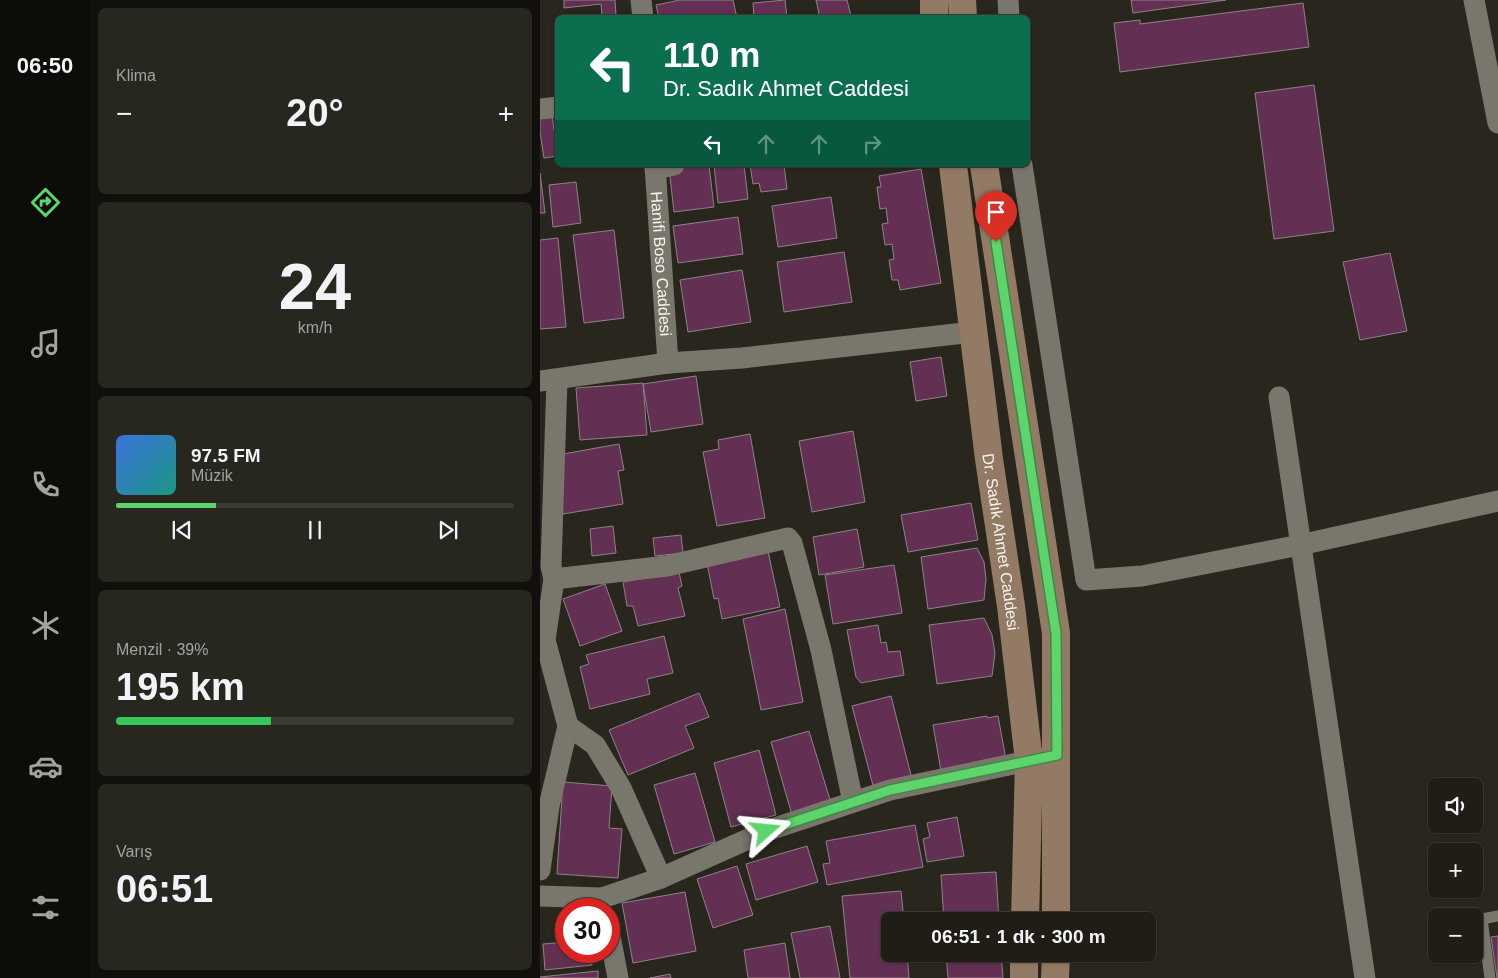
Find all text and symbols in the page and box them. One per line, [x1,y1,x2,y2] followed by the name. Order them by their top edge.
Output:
[580,35,645,100] icon: left
[663,35,760,74] text: 110 m
[17,53,73,78] text: 06:50
[116,67,156,84] text: Klima
[663,76,909,101] text: Dr. Sadık Ahmet Caddesi
[286,92,344,134] text: 20°
[116,98,132,129] text: −
[498,98,514,129] text: +
[699,130,727,158] icon: left
[752,130,780,158] icon: ahead
[805,130,833,158] icon: ahead
[858,130,886,158] icon: right
[28,185,63,220] icon: directions
[648,191,674,337] street label: Hanifi Boso Caddesi
[975,191,1017,242] pin
[982,198,1010,226] icon: arrive
[279,250,351,323] text: 24
[298,319,332,336] text: km/h
[28,326,63,361] icon: music
[191,445,261,466] text: 97.5 FM
[979,452,1022,631] street label: Dr. Sadık Ahmet Caddesi
[28,467,63,502] icon: phone
[191,467,233,484] text: Müzik
[168,516,196,544] icon: previous
[301,516,329,544] icon: pause
[434,516,462,544] icon: next
[28,608,63,643] icon: climate
[116,641,208,658] text: Menzil · 39%
[116,666,245,708] text: 195 km
[28,749,63,784] icon: car
[1428,778,1483,963] map controls
[1428,778,1483,833] button: sound
[739,804,791,856] position arrow
[116,843,152,860] text: Varış
[1428,843,1483,898] button: +
[116,868,213,910] text: 06:51
[28,890,63,925] icon: filters
[555,898,620,963] speed limit sign: 30
[1428,908,1483,963] button: −
[931,926,1106,947] text: 06:51 · 1 dk · 300 m

